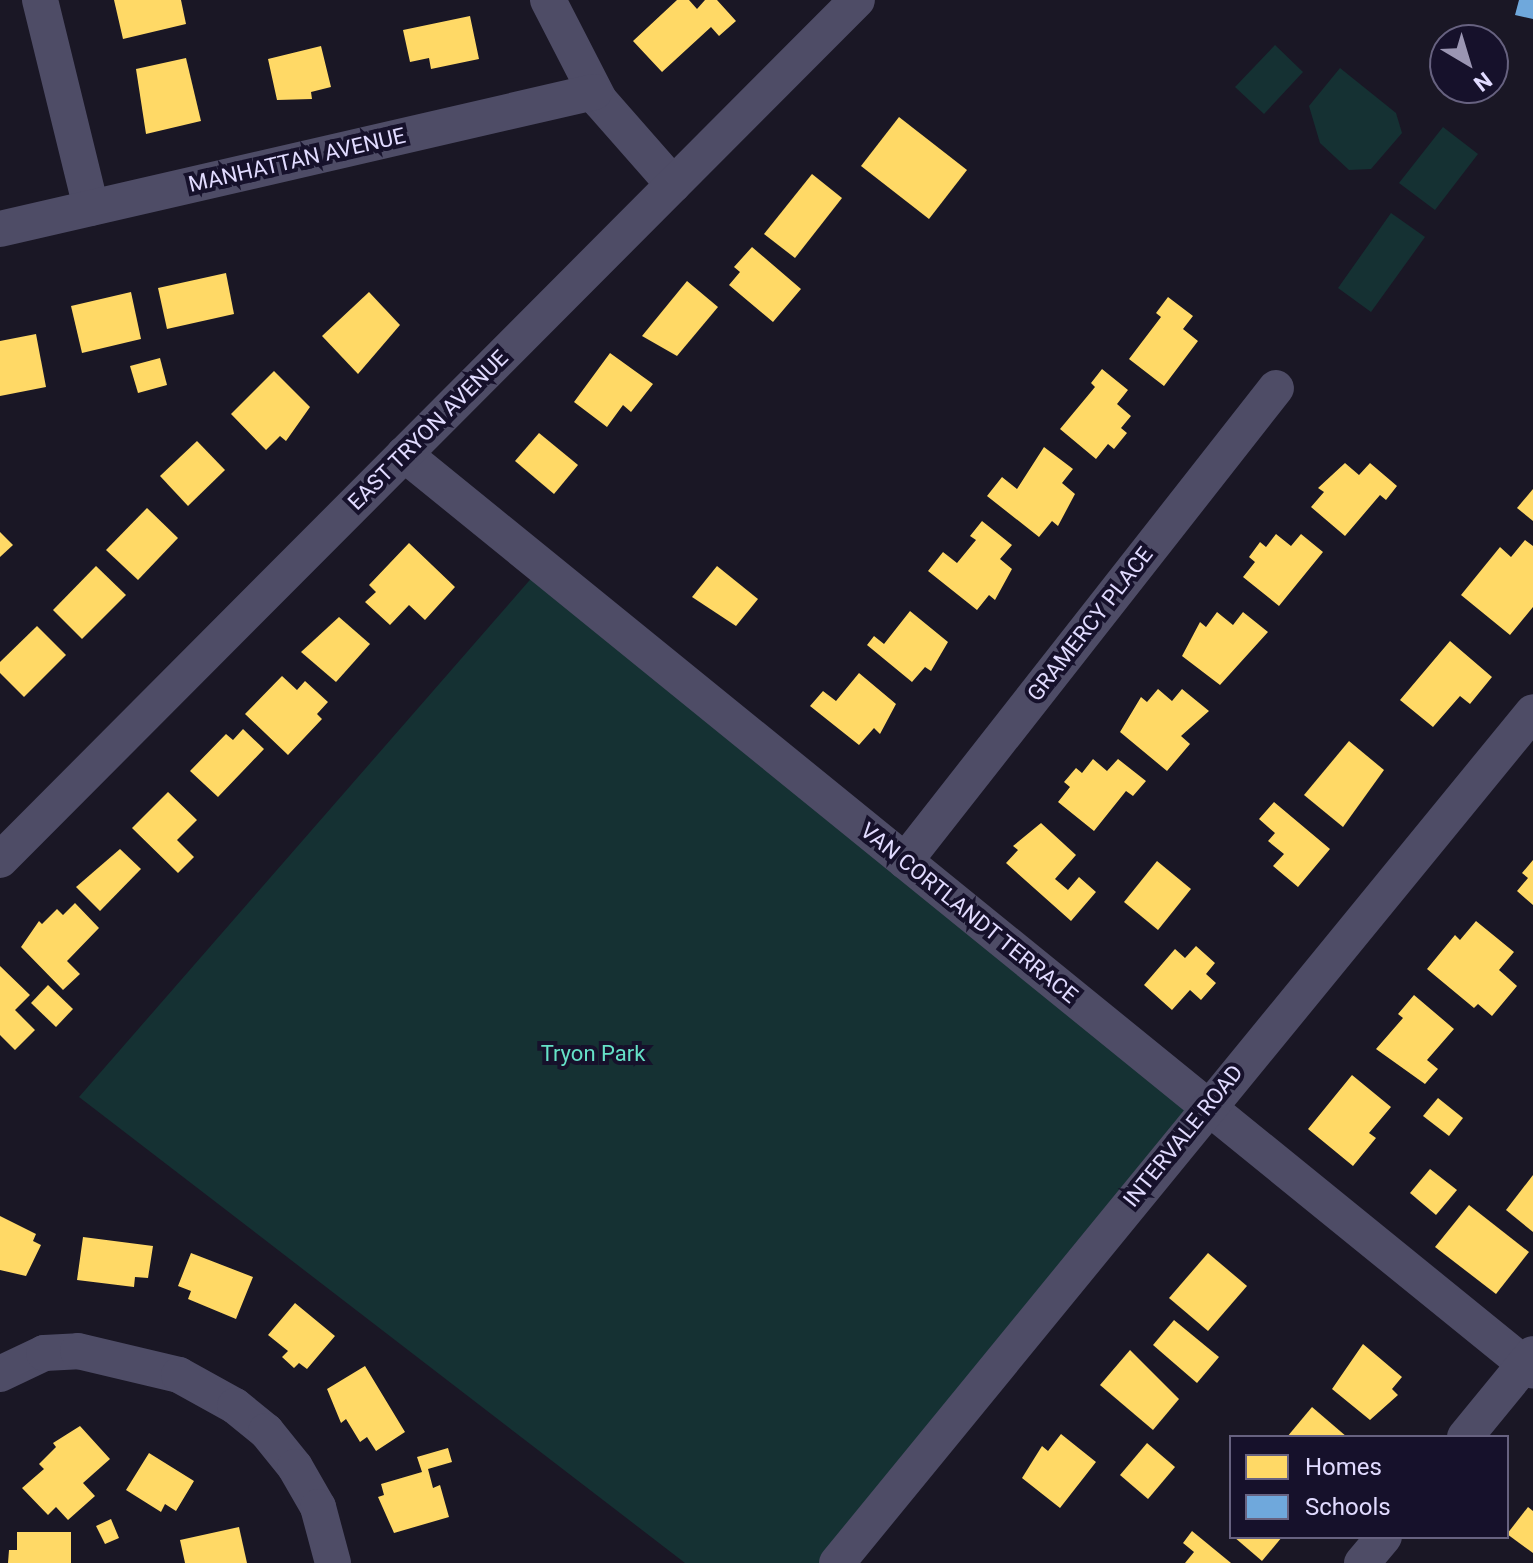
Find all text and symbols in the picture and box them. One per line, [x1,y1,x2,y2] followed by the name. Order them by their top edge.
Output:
[1429,24,1509,104] north arrow
[1469,67,1497,96] text: N
[186,122,408,198] street label: MANHATTAN AVENUE
[342,344,514,516] street label: EAST TRYON AVENUE
[1022,542,1158,706] street label: GRAMERCY PLACE
[855,817,1083,1009] street label: VAN CORTLANDT TERRACE
[541,1041,645,1067] park label: Tryon Park
[1118,1060,1248,1212] street label: INTERVALE ROAD
[1229,1435,1509,1539] legend
[1305,1453,1382,1481] text: Homes
[1305,1493,1391,1521] text: Schools

